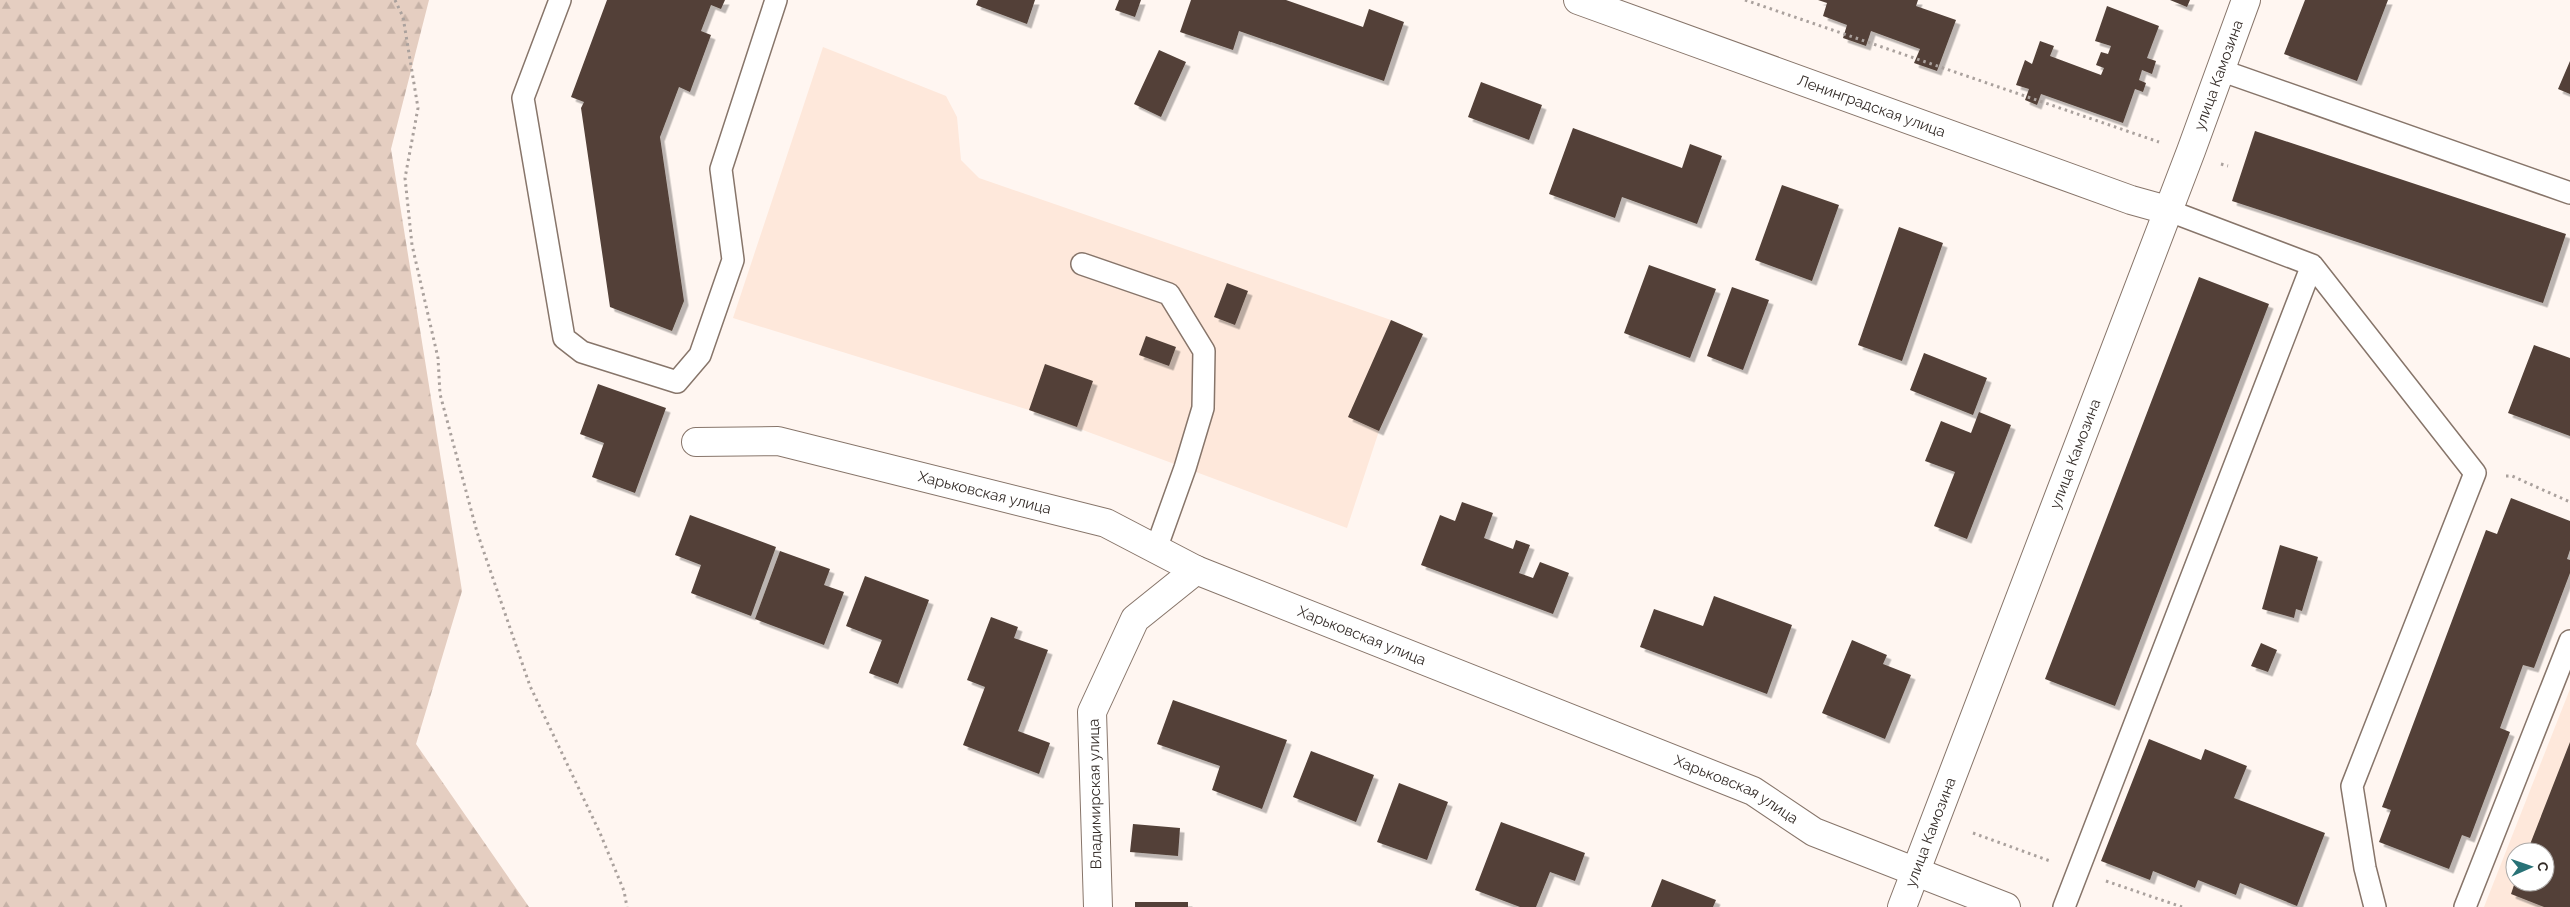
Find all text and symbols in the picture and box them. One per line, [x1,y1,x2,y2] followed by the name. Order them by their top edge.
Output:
[2190,18,2247,133] street label: улица Камозина
[1795,71,1948,141] street label: Ленинградская улица
[2046,396,2104,511] street label: улица Камозина
[916,467,1053,518] street label: Харьковская улица
[1295,602,1429,669] street label: Харьковская улица
[1085,718,1105,870] street label: Владимирская улица
[1671,752,1801,828] street label: Харьковская улица
[1901,775,1960,890] street label: улица Камозина
[2505,842,2555,892] north arrow
[2535,861,2551,872] text: С

